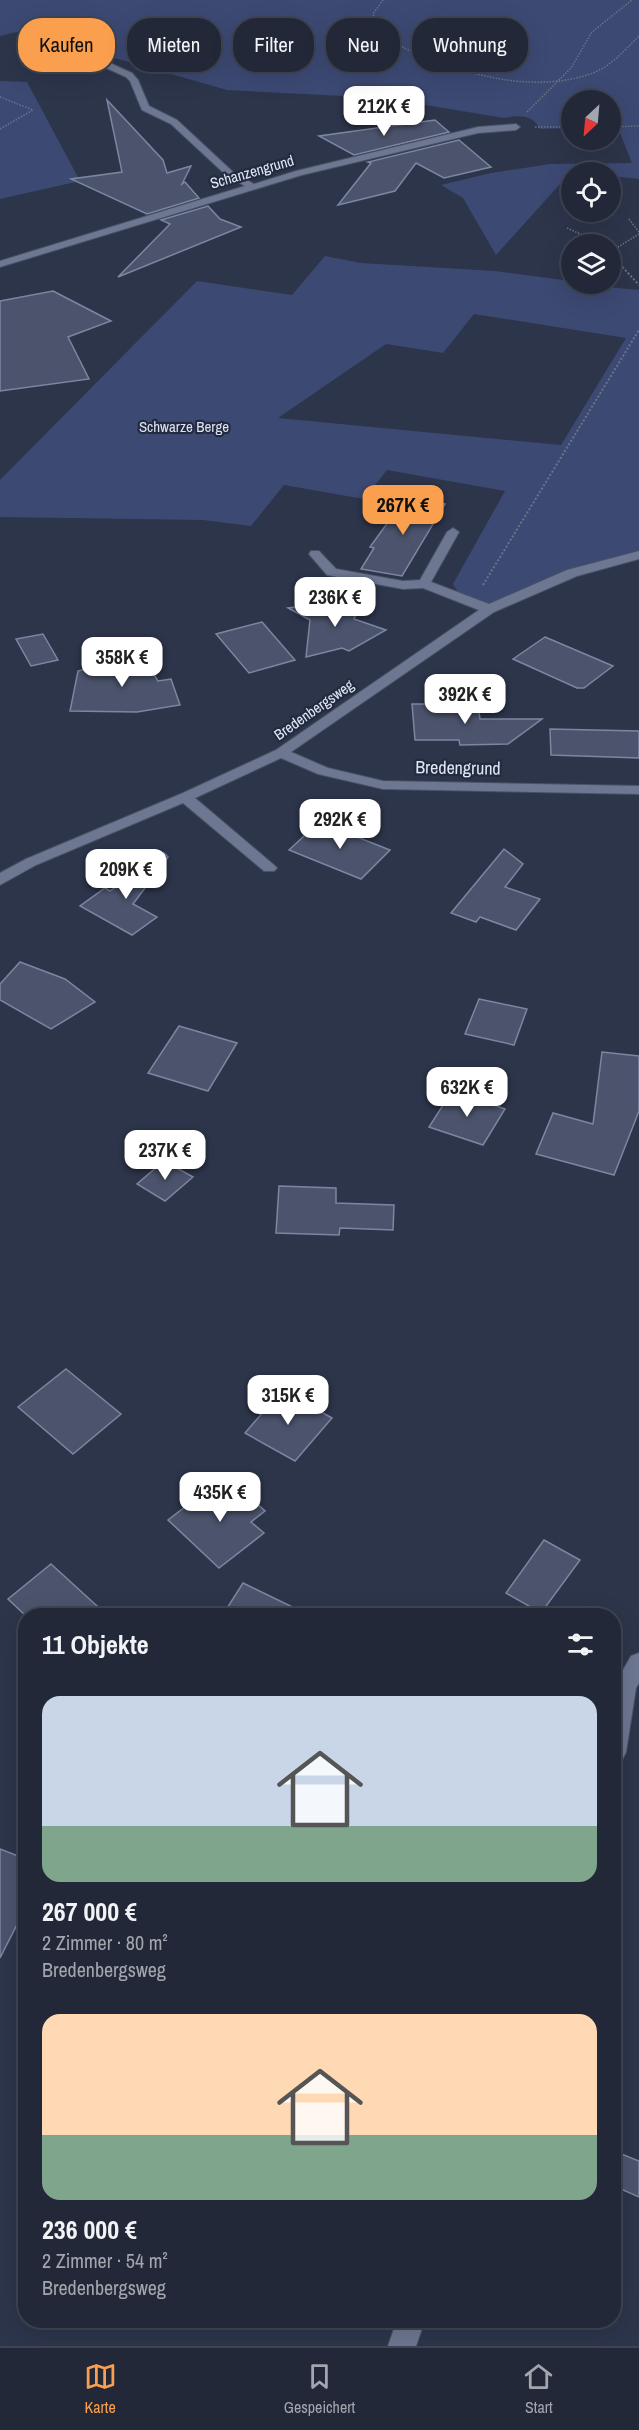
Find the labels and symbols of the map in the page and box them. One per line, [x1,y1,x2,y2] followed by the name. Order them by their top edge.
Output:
[335,86,433,137] pin: 212K €
[561,90,621,150] north arrow
[208,150,296,193] street label: Schanzengrund
[139,416,229,437] park label: Schwarze Berge
[354,485,452,536] pin: 267K €
[286,577,384,628] pin: 236K €
[73,637,171,688] pin: 358K €
[270,674,358,745] street label: Bredenbergsweg
[416,674,514,725] pin: 392K €
[415,754,501,781] street label: Bredengrund
[291,799,389,850] pin: 292K €
[77,849,175,900] pin: 209K €
[418,1067,516,1118] pin: 632K €
[116,1130,214,1181] pin: 237K €
[239,1375,337,1426] pin: 315K €
[171,1472,269,1523] pin: 435K €

